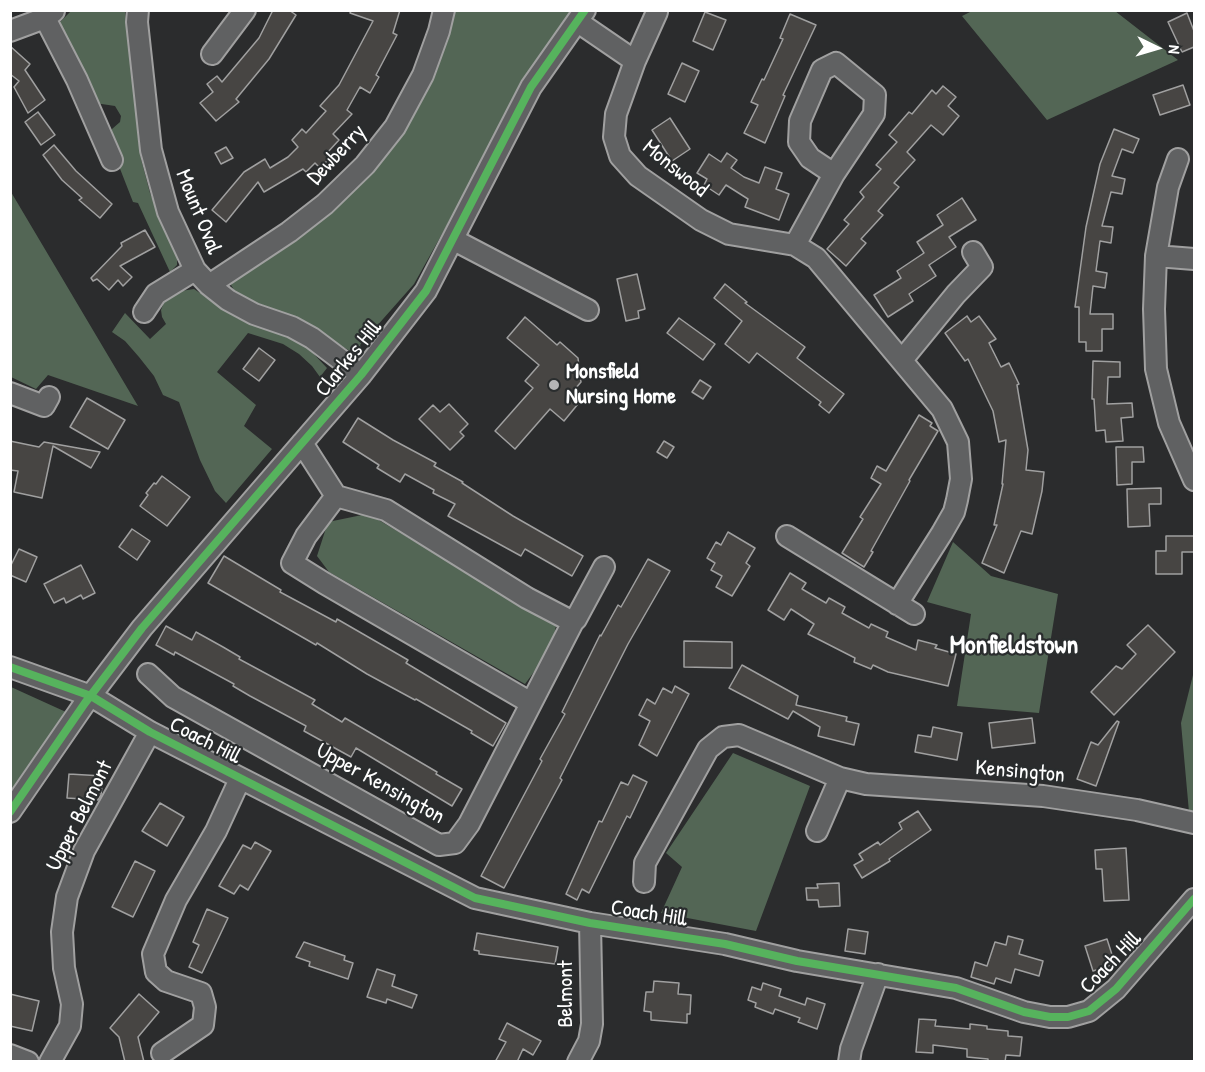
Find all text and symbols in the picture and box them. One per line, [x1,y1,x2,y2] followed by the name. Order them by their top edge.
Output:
[1127,18,1187,78] north arrow
[1164,44,1186,55] text: N
[302,119,372,191] street label: Dewberry
[637,135,713,203] street label: Monswood
[169,166,227,258] street label: Mount Oval
[310,315,388,403] street label: Clarkes Hill
[566,359,676,410] place label: Monsfield Nursing Home
[547,378,561,392] marker: Monsfield Nursing Home
[950,630,1078,662] district label: Monfieldstown
[165,712,245,770] street label: Coach Hill
[311,738,449,830] street label: Upper Kensington
[974,755,1066,789] street label: Kensington
[41,756,119,876] street label: Upper Belmont
[609,895,689,933] street label: Coach Hill
[1075,926,1147,1000] street label: Coach Hill
[553,960,579,1028] street label: Belmont

